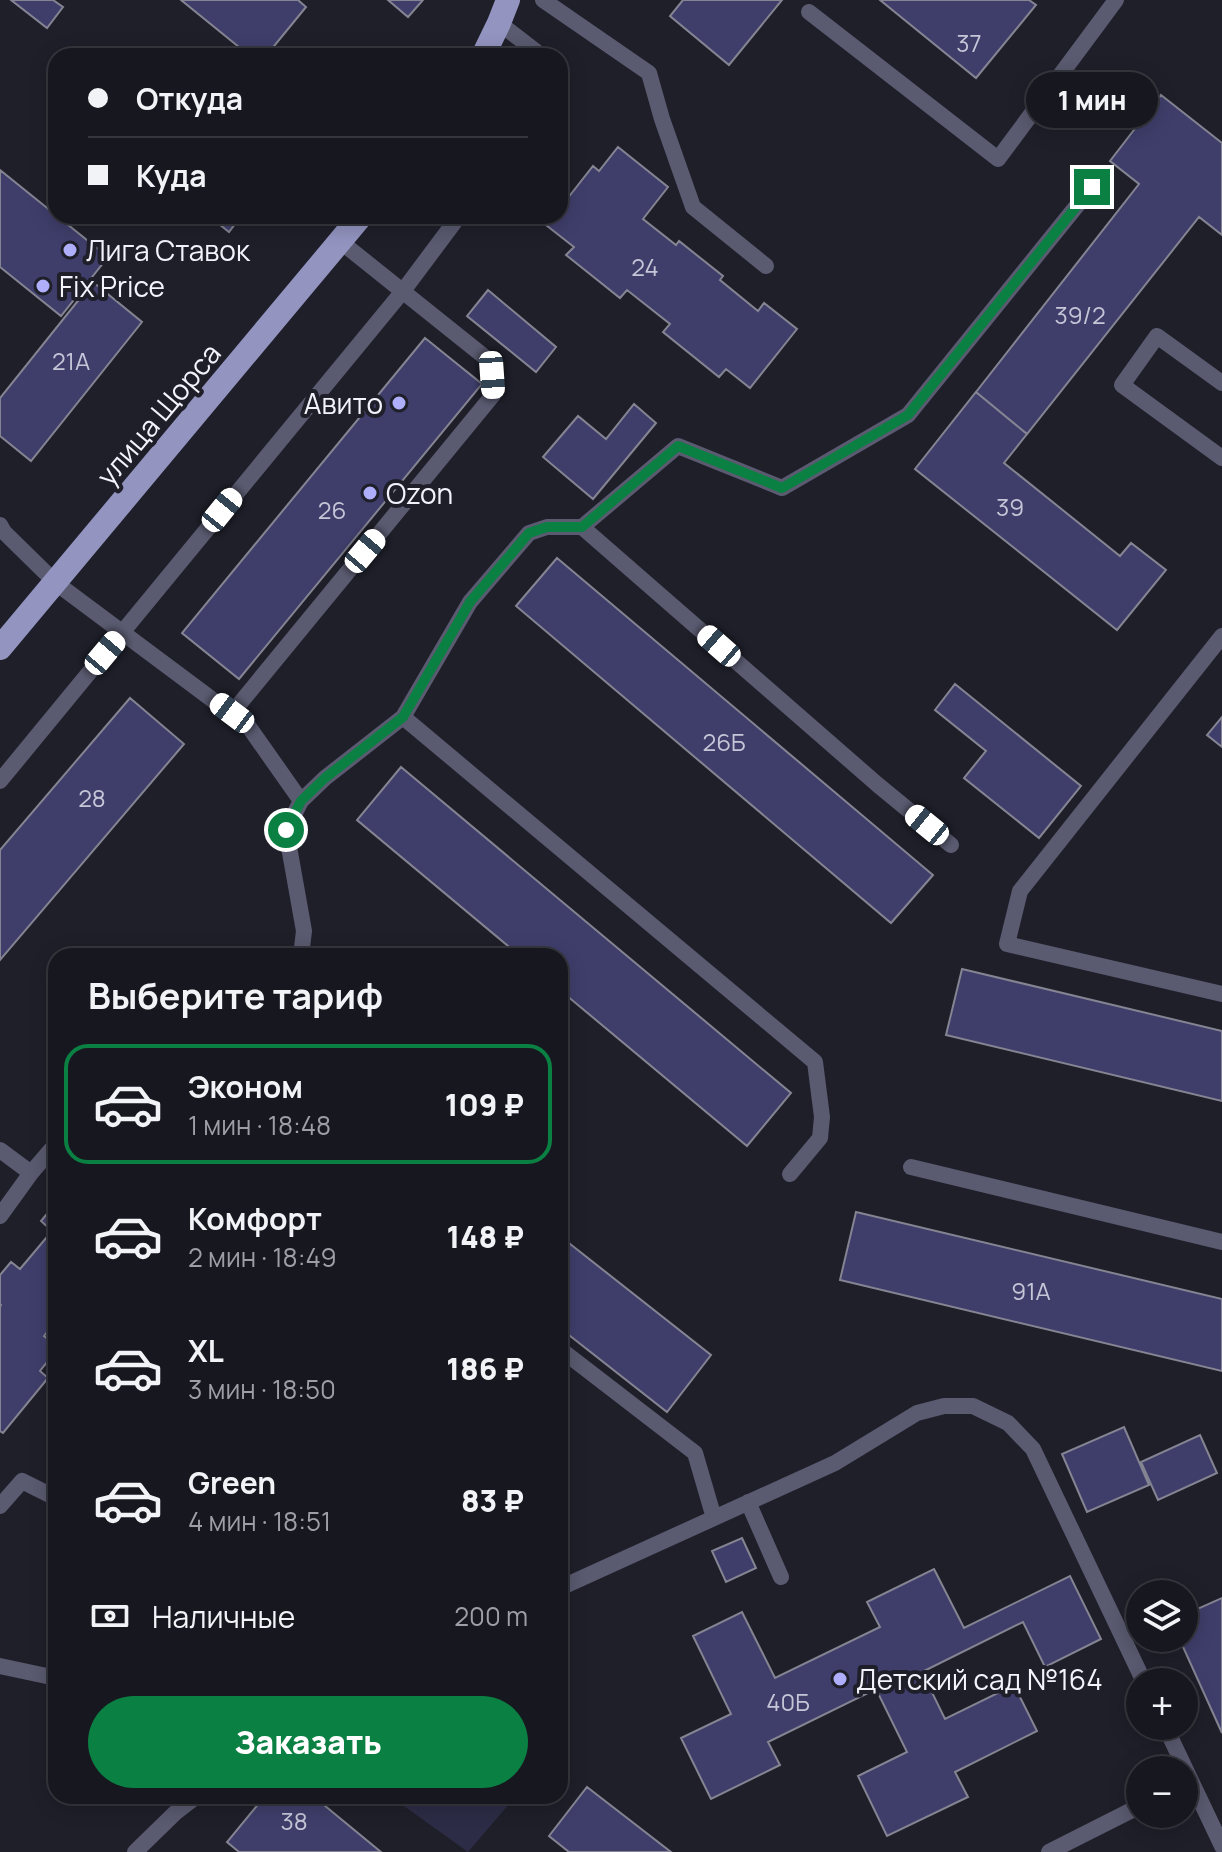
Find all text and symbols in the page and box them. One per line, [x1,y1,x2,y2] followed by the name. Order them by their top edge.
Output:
[956,26,982,59] house number: 37
[1026,71,1158,127] callout: 1 мин
[136,78,243,119] text: Откуда
[1058,82,1126,118] text: 1 мин
[136,155,207,196] text: Куда
[1074,169,1110,205] route end
[86,231,251,269] place label: Лига Ставок
[61,241,79,259] marker: Лига Ставок
[631,250,659,283] house number: 24
[59,267,165,305] place label: Fix Price
[34,277,52,295] marker: Fix Price
[1054,298,1106,331] house number: 39/2
[87,335,229,493] street label: улица Щорса
[52,344,90,377] house number: 21А
[478,350,506,400] car
[304,384,383,422] place label: Авито
[390,394,408,412] marker: Авито
[386,474,453,512] place label: Ozon
[198,484,246,536] car
[361,484,379,502] marker: Ozon
[996,490,1024,523] house number: 39
[318,493,346,526] house number: 26
[340,525,390,577] car
[693,621,745,671] car
[80,627,130,679] car
[206,689,258,737] car
[702,725,746,758] house number: 26Б
[78,781,106,814] house number: 28
[901,801,953,849] car
[268,812,304,848] route start
[88,971,383,1020] text: Выберите тариф
[188,1066,303,1107] text: Эконом
[92,1068,164,1140] icon: car
[445,1084,524,1125] text: 109 ₽
[188,1107,331,1143] text: 1 мин · 18:48
[188,1198,322,1239] text: Комфорт
[92,1200,164,1272] icon: car
[447,1216,524,1257] text: 148 ₽
[188,1239,337,1275] text: 2 мин · 18:49
[1011,1274,1051,1307] house number: 91А
[188,1330,224,1371] text: XL
[92,1332,164,1404] icon: car
[446,1348,524,1389] text: 186 ₽
[188,1371,336,1407] text: 3 мин · 18:50
[188,1462,276,1503] text: Green
[92,1464,164,1536] icon: car
[461,1480,524,1521] text: 83 ₽
[188,1503,331,1539] text: 4 мин · 18:51
[1126,1580,1198,1828] map controls
[1126,1580,1198,1652] button: layers
[88,1594,132,1638] icon: cash
[152,1596,295,1637] text: Наличные
[454,1598,528,1634] text: 200 m
[856,1660,1103,1698] place label: Детский сад №164
[1126,1668,1198,1740] button: +
[831,1670,849,1688] marker: Детский сад №164
[766,1685,810,1718] house number: 40Б
[88,1696,528,1788] button: Заказать
[1126,1756,1198,1828] button: −
[280,1804,308,1837] house number: 38

